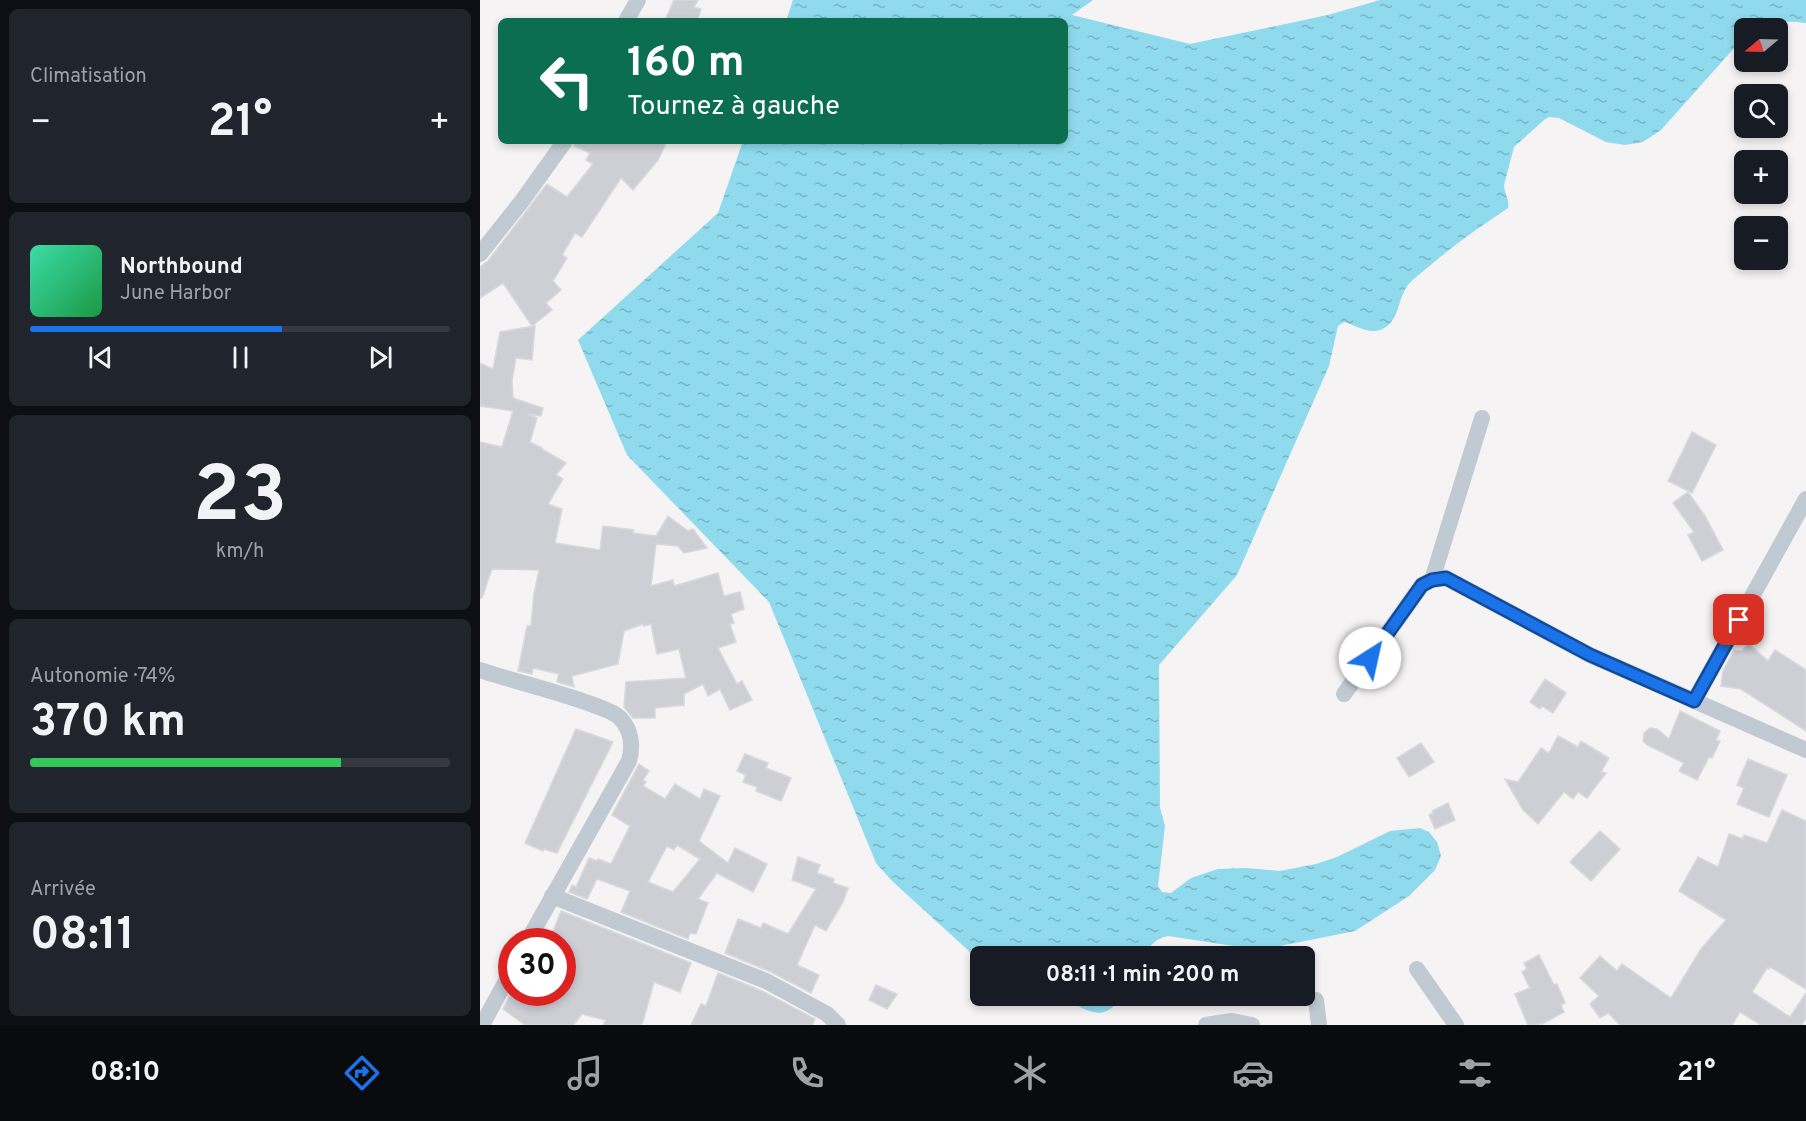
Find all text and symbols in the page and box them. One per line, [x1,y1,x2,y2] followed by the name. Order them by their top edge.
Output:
[1734,18,1788,72] north arrow
[1734,18,1788,270] map controls
[627,38,745,91] text: 160 m
[528,42,606,120] icon: left
[30,64,147,90] text: Climatisation
[1734,84,1788,138] button: search
[627,90,840,124] text: Tournez à gauche
[208,95,272,152] text: 21°
[30,103,51,145] text: −
[429,103,450,145] text: +
[1734,150,1788,204] button: +
[1734,216,1788,270] button: −
[120,254,243,281] text: Northbound
[120,281,232,307] text: June Harbor
[84,341,117,374] icon: previous
[224,341,257,374] icon: pause
[364,341,397,374] icon: next
[193,450,287,549] text: 23
[216,539,264,565] text: km/h
[1713,594,1764,645] pin
[1722,603,1755,636] icon: arrive
[1338,626,1402,690] position arrow
[30,664,175,690] text: Autonomie · 74%
[30,695,186,752] text: 370 km
[30,877,96,903] text: Arrivée
[30,908,135,965] text: 08:11
[498,928,576,1006] speed limit sign: 30
[1046,962,1239,989] text: 08:11 · 1 min · 200 m
[341,1052,383,1094] icon: directions
[564,1052,606,1094] icon: music
[786,1052,828,1094] icon: phone
[1009,1052,1051,1094] icon: climate
[1232,1052,1274,1094] icon: car
[1454,1052,1496,1094] icon: filters
[90,1056,160,1090] text: 08:10
[1677,1056,1716,1090] text: 21°

